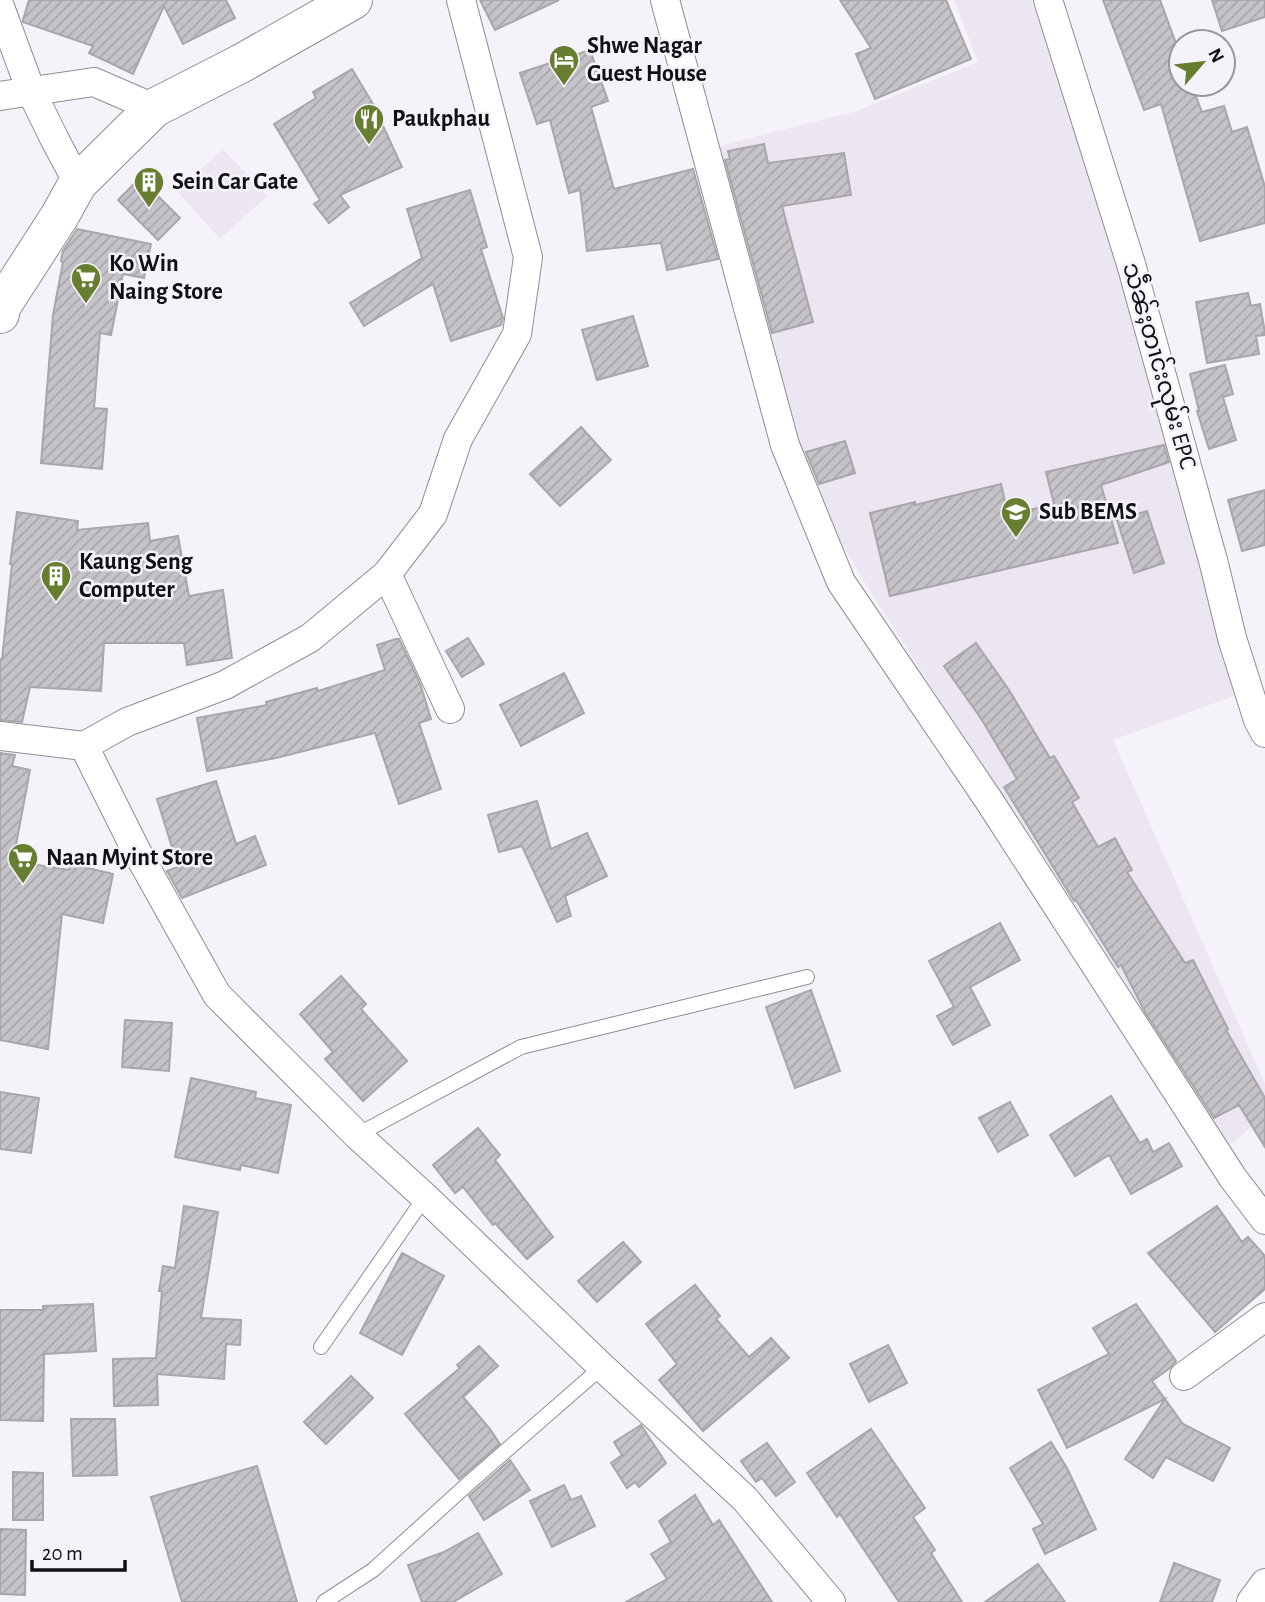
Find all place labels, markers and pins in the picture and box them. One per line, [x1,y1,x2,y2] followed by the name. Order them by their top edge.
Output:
[587,34,707,86] place label: Shwe Nagar Guest House
[547,43,581,87] hotel icon: Shwe Nagar Guest House
[352,102,386,146] restaurant icon: Paukphau
[392,107,490,131] place label: Paukphau
[132,165,166,209] building icon: Sein Car Gate
[172,170,298,194] place label: Sein Car Gate
[109,252,223,304] place label: Ko Win Naing Store
[69,261,103,305] supermarket icon: Ko Win Naing Store
[999,495,1033,539] school or university icon: Sub BEMS
[1039,500,1137,524] place label: Sub BEMS
[79,550,194,602] place label: Kaung Seng Computer
[39,559,73,603] building icon: Kaung Seng Computer
[6,841,40,885] supermarket icon: Naan Myint Store
[46,846,213,870] place label: Naan Myint Store

